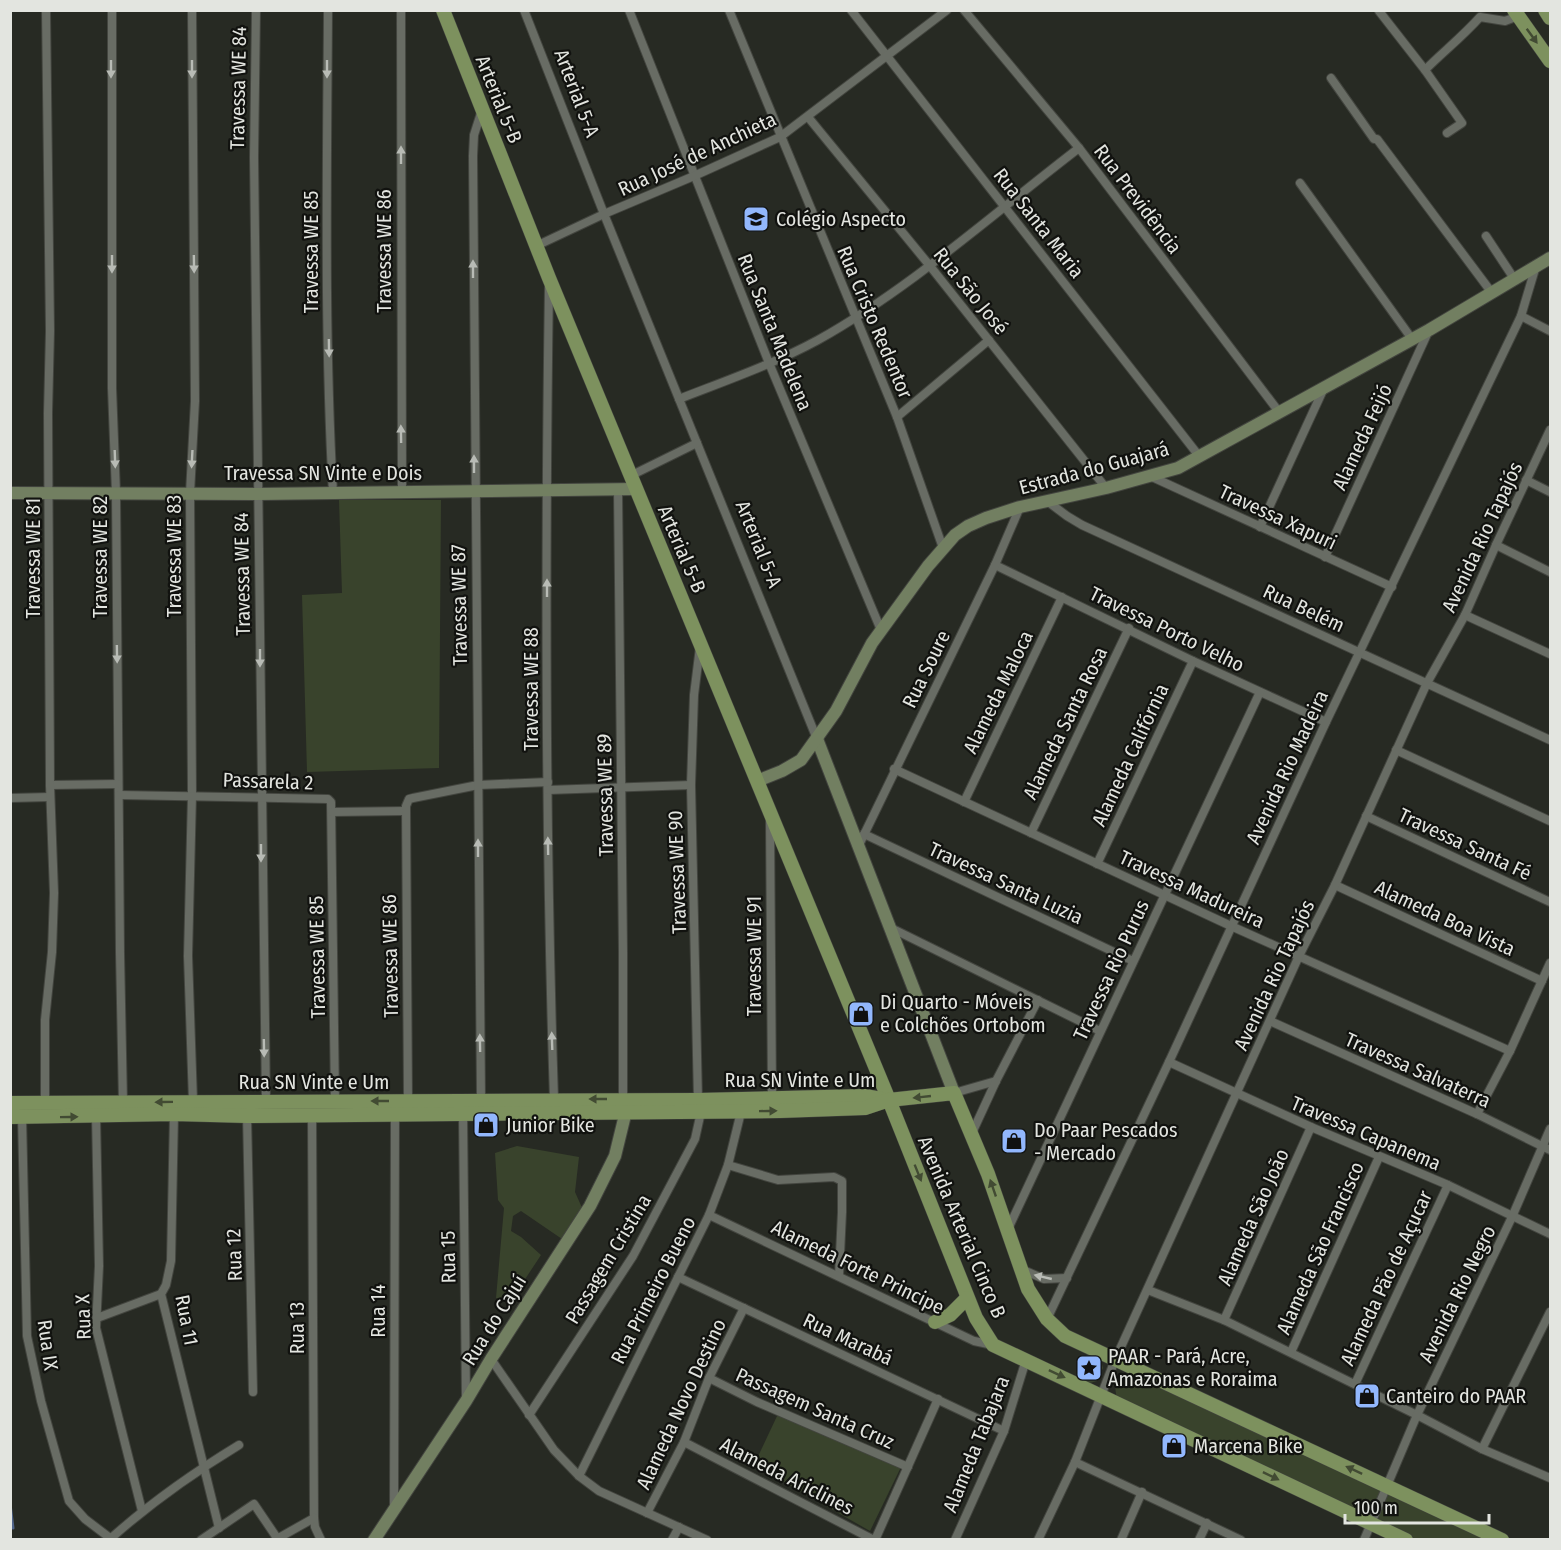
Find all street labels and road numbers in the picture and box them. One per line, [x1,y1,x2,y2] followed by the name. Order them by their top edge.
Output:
[225,26,251,150] street label: Travessa WE 84
[549,46,605,141] street label: Arterial 5-A
[471,52,528,147] street label: Arterial 5-B
[614,107,780,201] street label: Rua José de Anchieta
[1089,140,1187,258] street label: Rua Previdência
[989,163,1089,283] street label: Rua Santa Maria
[372,189,396,313] street label: Travessa WE 86
[299,191,323,313] street label: Travessa WE 85
[832,242,918,402] street label: Rua Cristo Redentor
[929,243,1013,339] street label: Rua São José
[733,250,817,414] street label: Rua Santa Madelena
[1327,380,1397,494] street label: Alameda Feijó
[1016,436,1172,500] street label: Estrada do Guajará
[1437,458,1527,616] street label: Avenida Rio Tapajós
[224,461,422,485] street label: Travessa SN Vinte e Dois
[1215,479,1341,555] street label: Travessa Xapuri
[162,495,186,617] street label: Travessa WE 83
[88,496,112,618] street label: Travessa WE 82
[731,497,788,592] street label: Arterial 5-A
[21,498,45,618] street label: Travessa WE 81
[653,502,711,596] street label: Arterial 5-B
[229,512,255,636] street label: Travessa WE 84
[446,544,472,666] street label: Travessa WE 87
[1259,579,1349,637] street label: Rua Belém
[1086,581,1248,677] street label: Travessa Porto Velho
[897,626,955,712] street label: Rua Soure
[519,627,543,751] street label: Travessa WE 88
[958,627,1038,757] street label: Alameda Maloca
[1018,643,1112,803] street label: Alameda Santa Rosa
[1086,680,1174,830] street label: Alameda Califórnia
[1241,686,1333,848] street label: Avenida Rio Madeira
[592,733,618,857] street label: Travessa WE 89
[222,767,314,795] street label: Passarela 2
[1395,803,1535,885] street label: Travessa Santa Fé
[663,810,691,934] street label: Travessa WE 90
[925,837,1087,929] street label: Travessa Santa Luzia
[1116,845,1268,933] street label: Travessa Madureira
[1371,875,1519,961] street label: Alameda Boa Vista
[377,894,403,1018] street label: Travessa WE 86
[304,895,330,1019] street label: Travessa WE 85
[742,896,766,1016] street label: Travessa WE 91
[1068,896,1154,1044] street label: Travessa Rio Purus
[1229,896,1319,1054] street label: Avenida Rio Tapajós
[1342,1027,1494,1113] street label: Travessa Salvaterra
[725,1068,875,1092] street label: Rua SN Vinte e Um
[239,1070,389,1094] street label: Rua SN Vinte e Um
[1288,1091,1444,1175] street label: Travessa Capanema
[913,1132,1011,1322] street label: Avenida Arterial Cinco B
[1212,1145,1294,1289] street label: Alameda São João
[1271,1158,1369,1338] street label: Alameda São Francisco
[1335,1187,1437,1369] street label: Alameda Pão de Açucar
[560,1190,656,1328] street label: Passagem Cristina
[605,1212,701,1368] street label: Rua Primeiro Bueno
[768,1215,948,1319] street label: Alameda Forte Principe
[1413,1222,1501,1366] street label: Avenida Rio Negro
[221,1228,247,1282] street label: Rua 12
[436,1230,460,1284] street label: Rua 15
[457,1270,531,1370] street label: Rua do Cajuí
[366,1284,390,1338] street label: Rua 14
[170,1293,204,1347] street label: Rua 11
[70,1294,96,1340] street label: Rua X
[285,1302,309,1354] street label: Rua 13
[799,1308,897,1370] street label: Rua Marabá
[631,1315,731,1493] street label: Alameda Novo Destino
[33,1318,63,1372] street label: Rua IX
[732,1362,898,1454] street label: Passagem Santa Cruz
[938,1372,1014,1516] street label: Alameda Tabajara
[716,1432,858,1520] street label: Alameda Ariclines

